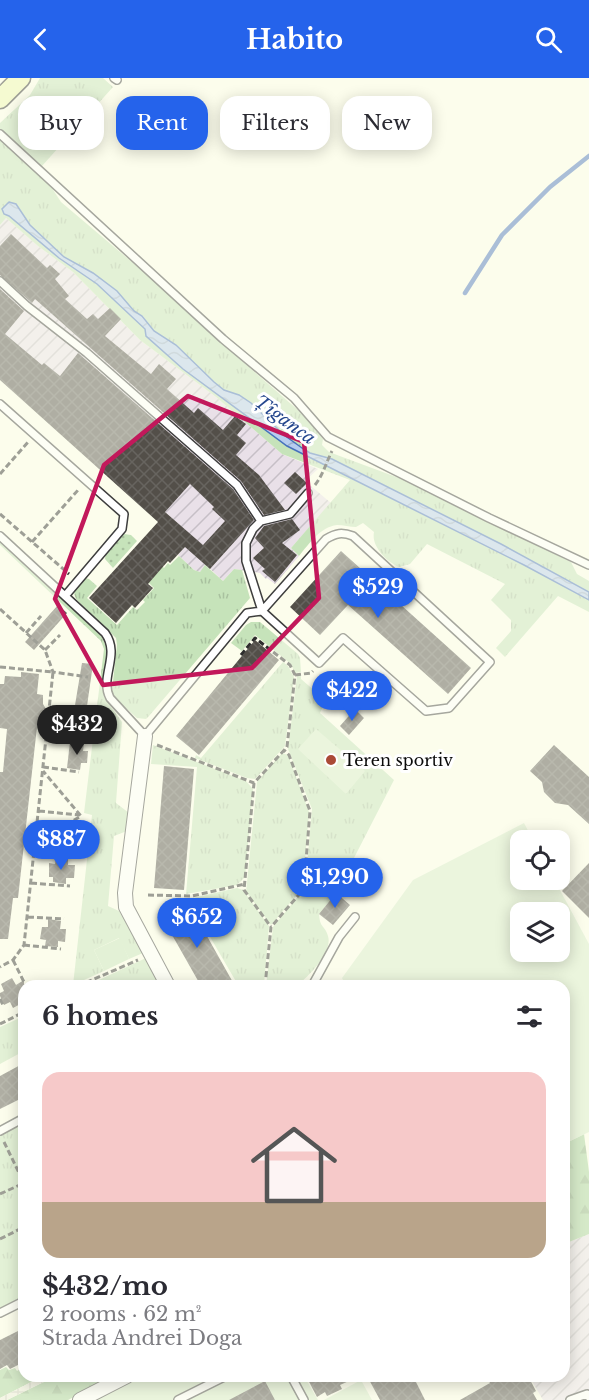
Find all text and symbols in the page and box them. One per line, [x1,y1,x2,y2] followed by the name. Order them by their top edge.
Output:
[24,23,57,56] icon: back
[246,23,343,56] text: Habito
[532,23,565,56] icon: search
[18,96,104,150] chip: Buy
[116,96,208,150] chip: Rent
[220,96,330,150] chip: Filters
[342,96,432,150] chip: New
[250,391,320,449] water label: Țîganca
[342,568,414,619] pin: $529
[352,575,404,599] text: $529
[316,671,388,722] pin: $422
[326,678,378,702] text: $422
[41,705,113,756] pin: $432
[51,712,103,736] text: $432
[343,750,453,770] place label: Teren sportiv
[324,753,338,767] marker: Teren sportiv
[25,820,97,871] pin: $887
[37,827,85,851] text: $887
[510,830,570,962] map controls
[510,830,570,890] button: locate
[286,858,384,909] pin: $1,290
[301,865,369,889] text: $1,290
[161,898,233,949] pin: $652
[510,902,570,962] button: layers
[171,905,223,929] text: $652
[42,1000,158,1032] text: 6 homes
[513,1000,546,1033] icon: filters
[240,1111,348,1219] icon: home
[42,1270,168,1302] text: $432/mo
[42,1302,201,1326] text: 2 rooms · 62 m²
[42,1326,242,1350] text: Strada Andrei Doga

